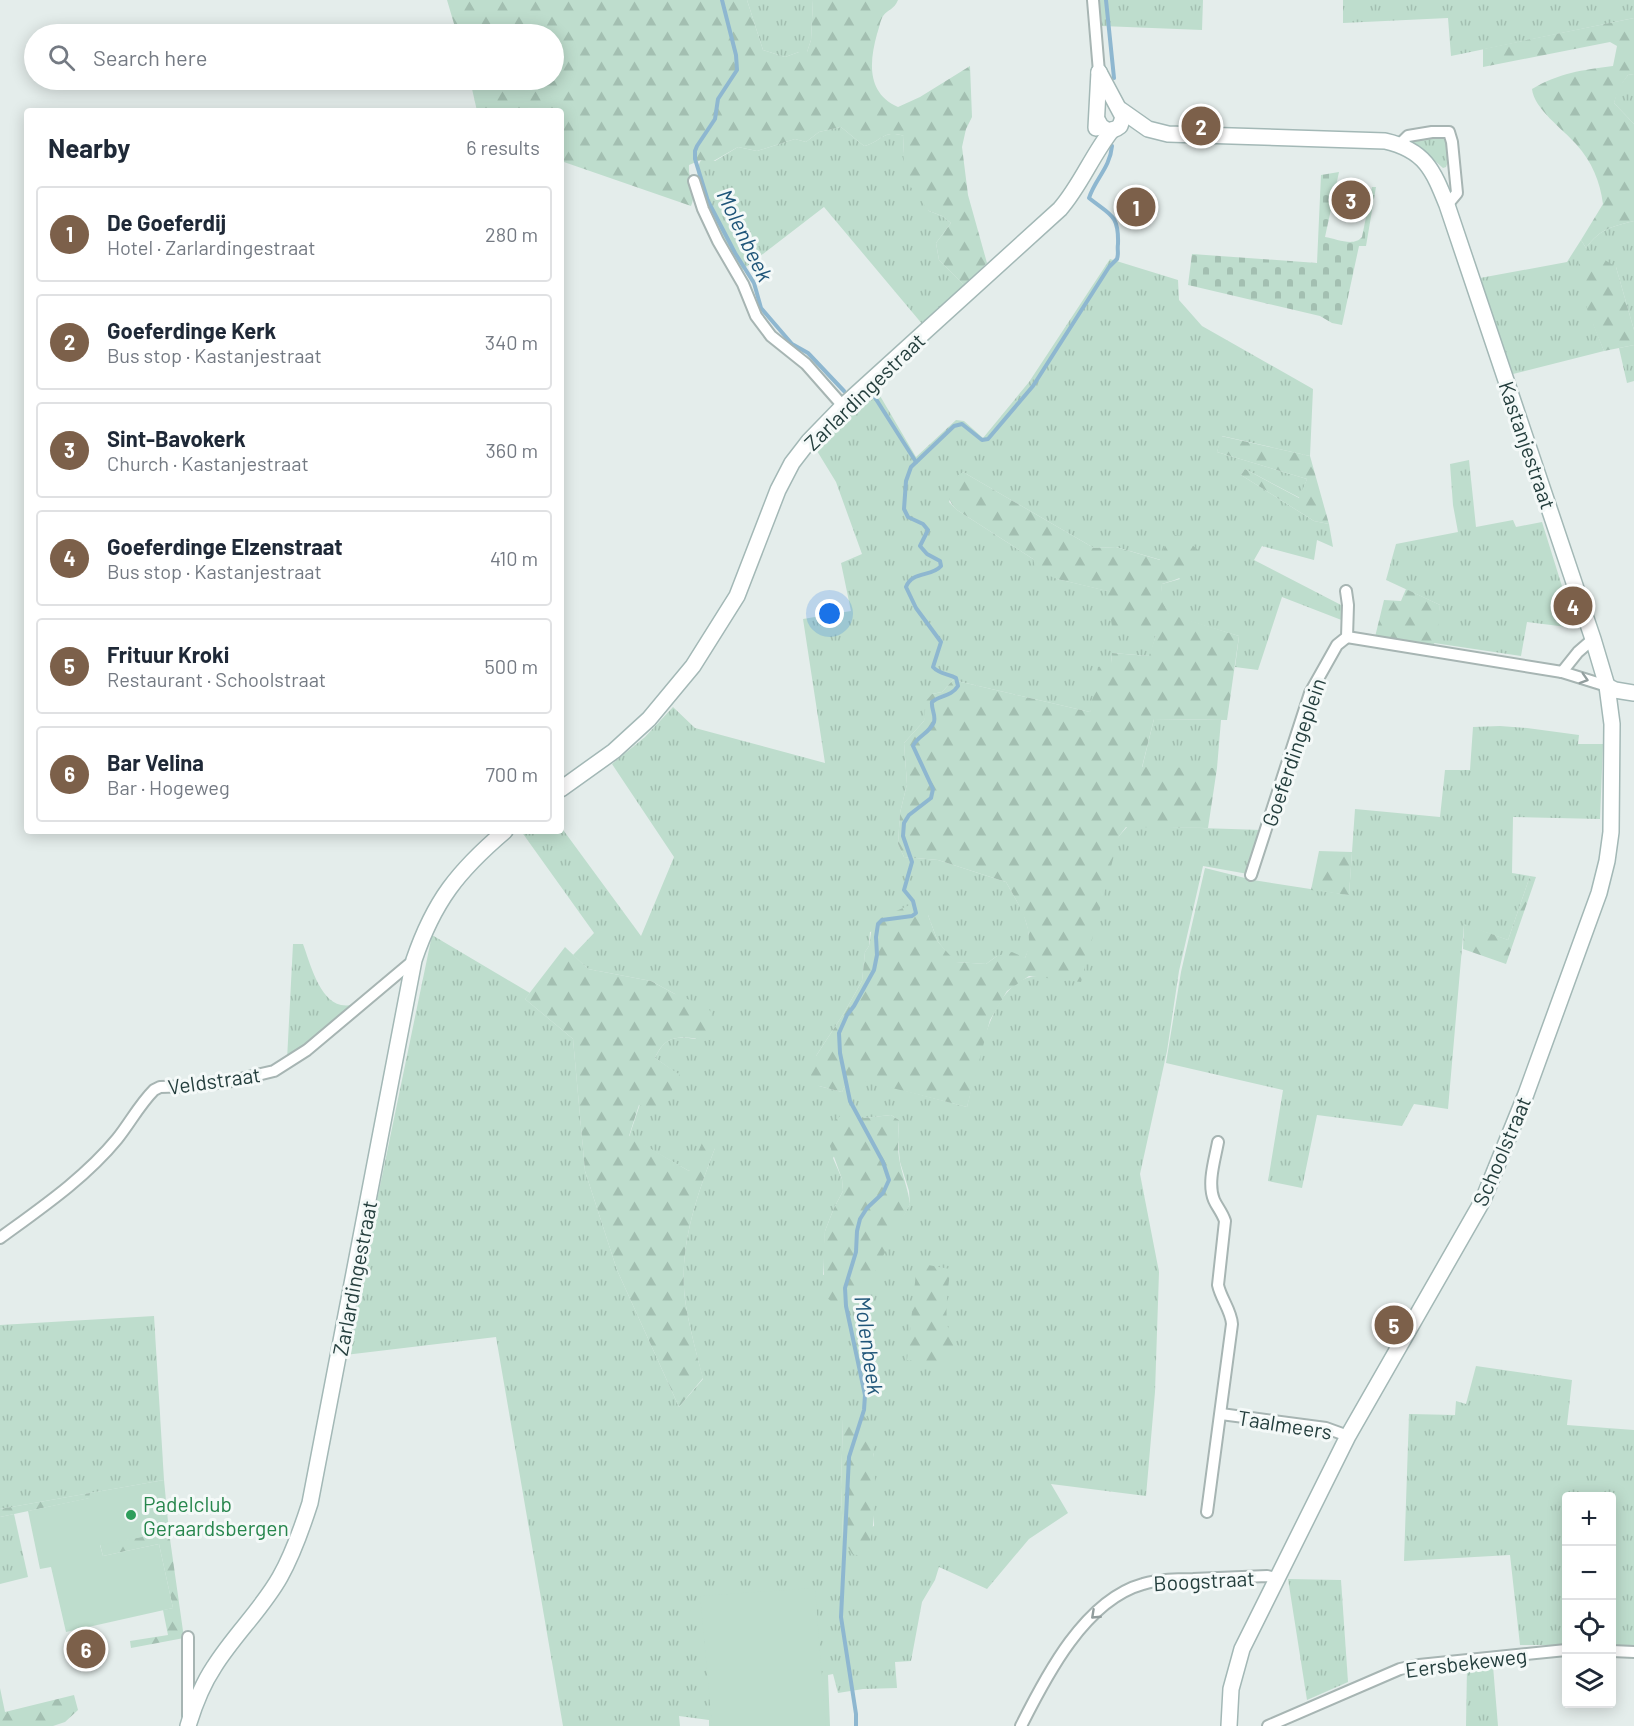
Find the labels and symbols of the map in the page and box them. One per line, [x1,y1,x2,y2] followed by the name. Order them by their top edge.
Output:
[1182,104,1220,148] pin: 2
[1332,178,1370,222] pin: 3
[1116,184,1156,230] pin: 1
[712,185,780,286] water label: Molenbeek
[799,327,929,455] street label: Zarlardingestraat
[1494,378,1562,512] street label: Kastanjestraat
[1554,584,1592,628] pin: 4
[815,599,844,628] your location
[1578,672,1589,684] one-way arrow
[1256,674,1330,830] street label: Goeferdingeplein
[166,1061,262,1099] street label: Veldstraat
[1467,1093,1535,1209] street label: Schoolstraat
[327,1198,381,1358] street label: Zarlardingestraat
[850,1294,890,1396] water label: Molenbeek
[1374,1302,1414,1348] pin: 5
[1236,1404,1334,1444] street label: Taalmeers
[143,1491,289,1540] place label: Padelclub Geraardsbergen
[124,1508,138,1522] marker: Padelclub Geraardsbergen
[1153,1565,1255,1595] street label: Boogstraat
[1091,1608,1101,1619] one-way arrow
[66,1626,106,1672] pin: 6
[1404,1642,1528,1682] street label: Eersbekeweg

